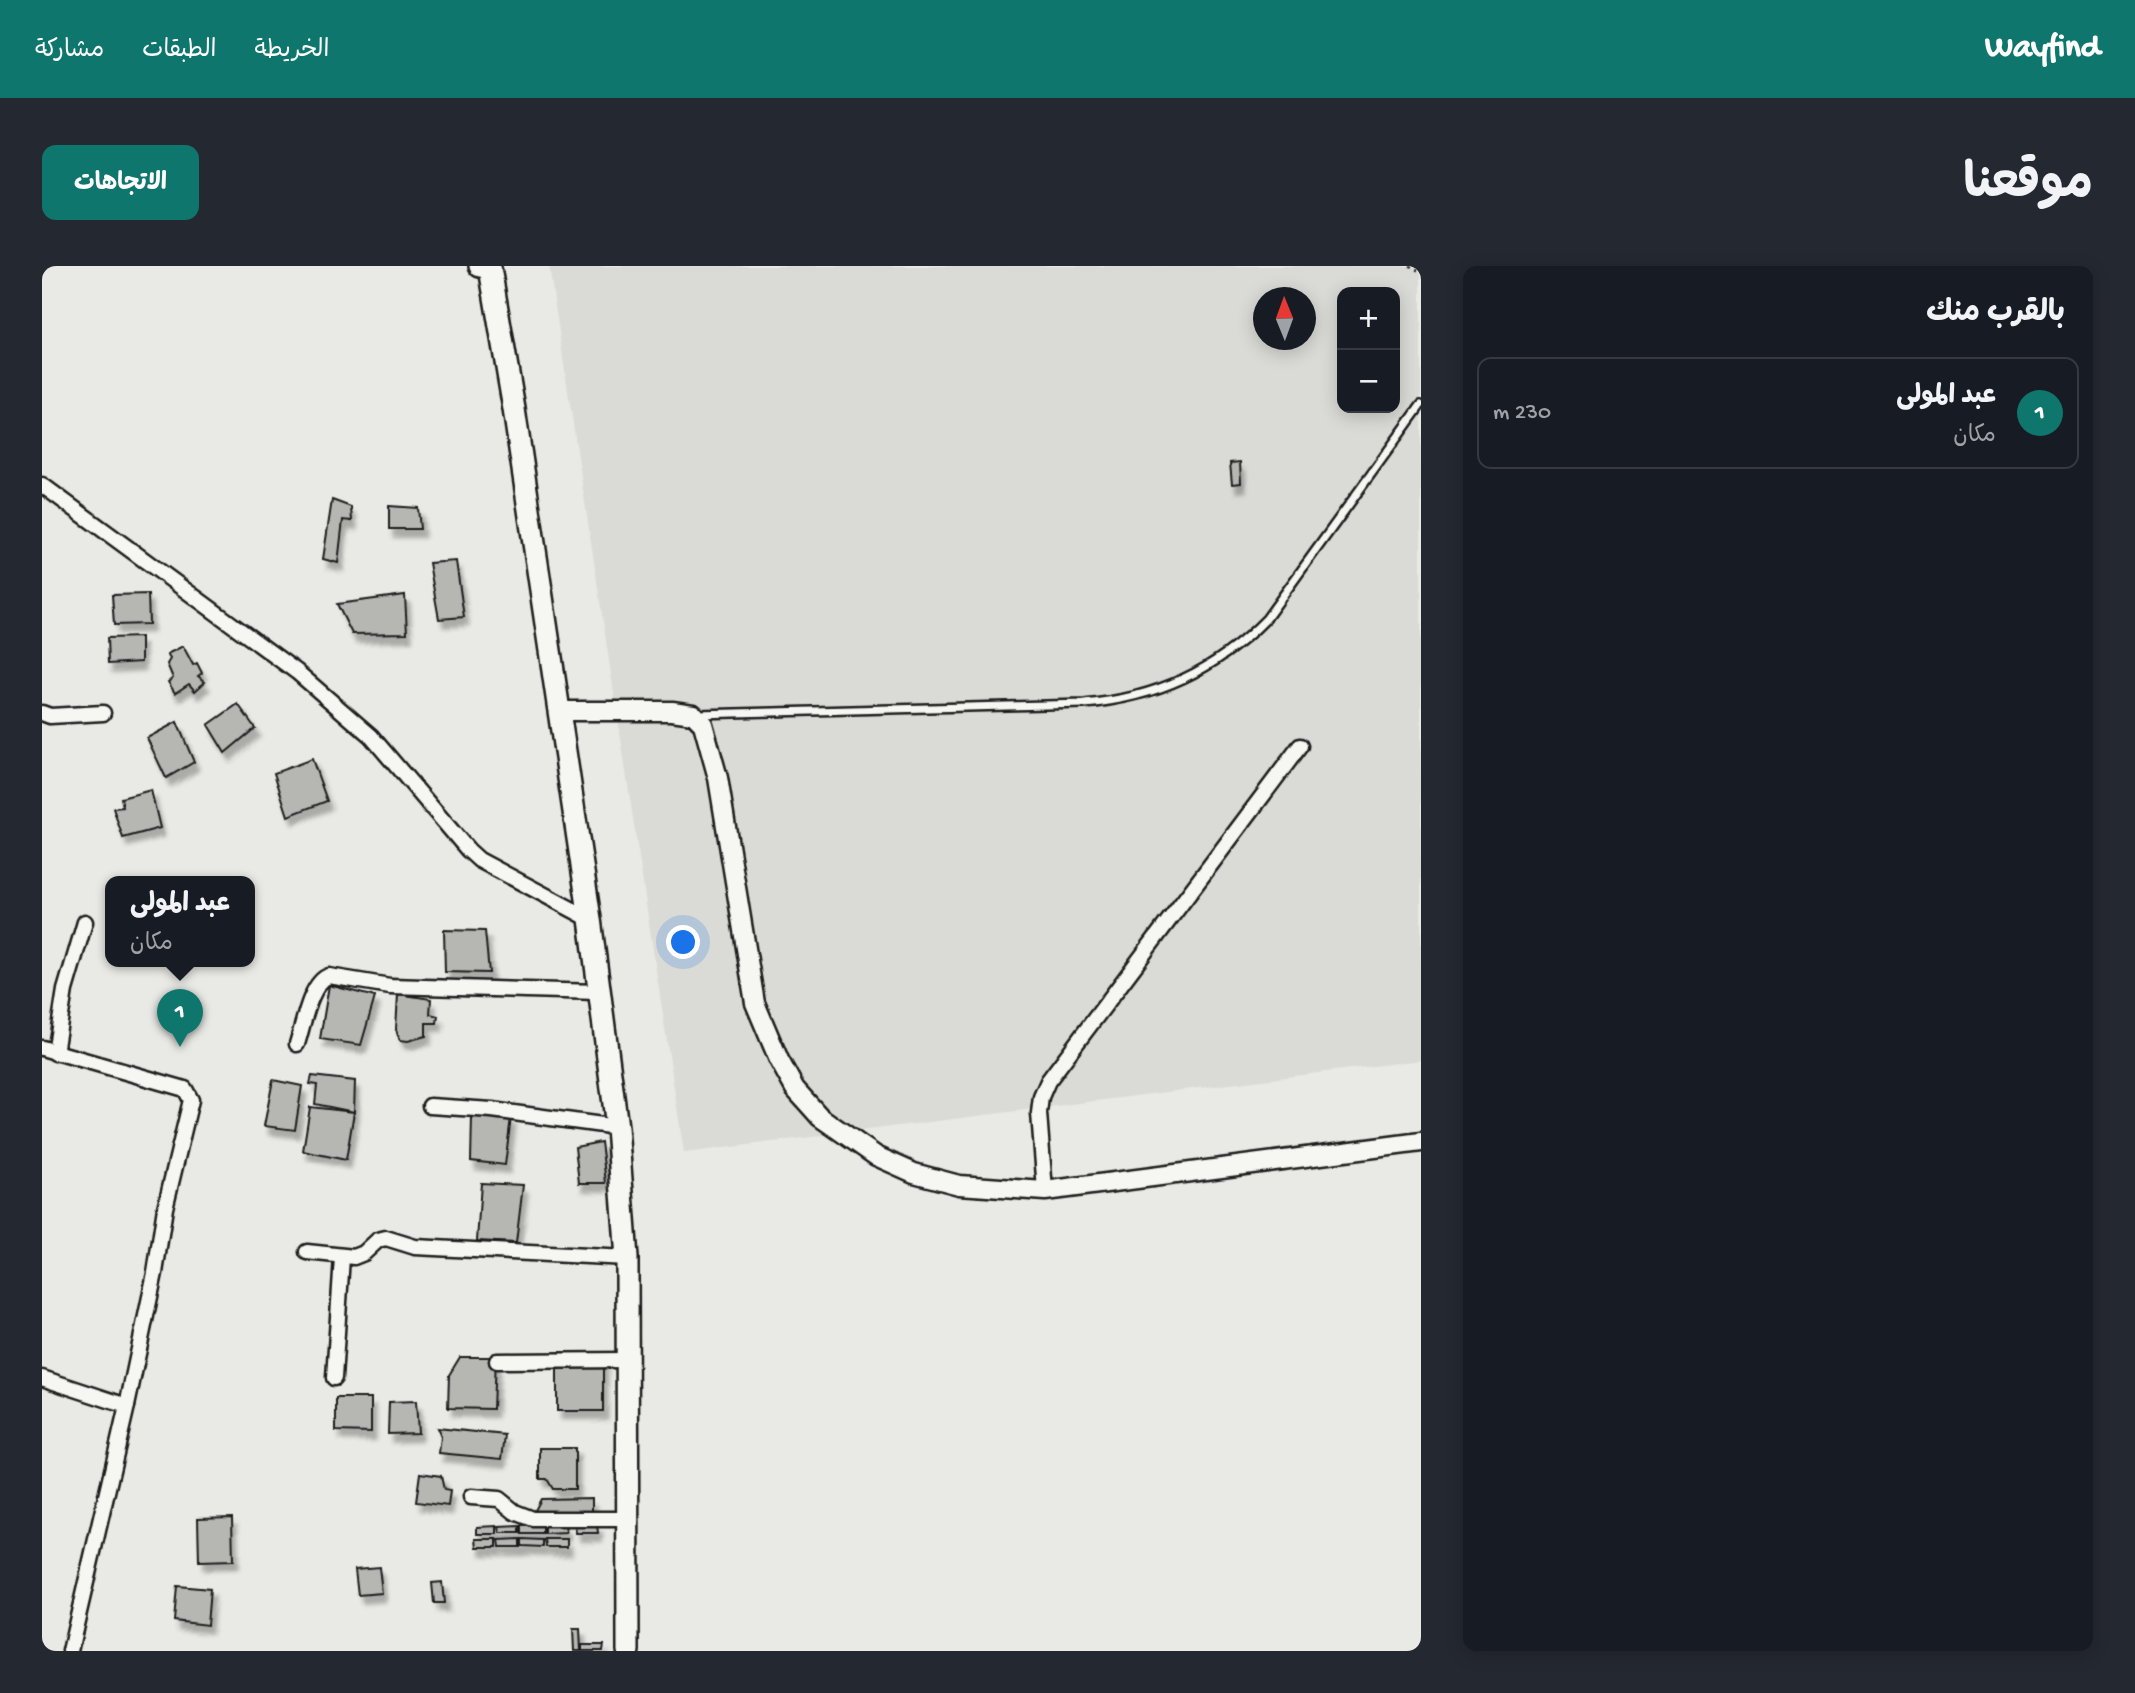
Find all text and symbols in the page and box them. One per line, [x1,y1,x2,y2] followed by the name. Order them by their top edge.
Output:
[1985,30,2100,68] text: Wayfind
[35,37,104,66] text: مشاركة
[142,37,217,66] text: الطبقات
[255,37,329,66] text: الخريطة
[42,145,199,220] button: الاتجاهات
[1963,158,2093,216] text: موقعنا
[1253,287,1316,350] north arrow
[1337,287,1400,413] map controls
[1337,287,1400,350] button: +
[1926,297,2065,332] text: بالقرب منك
[1337,350,1400,413] button: −
[1896,382,1996,413] text: عبد المولى
[1493,400,1551,427] text: 230 m
[2035,400,2045,427] text: 1
[1953,423,1996,450] text: مكان
[105,876,255,967] popup
[130,890,230,921] text: عبد المولى
[666,925,700,959] your location
[130,931,173,958] text: مكان
[157,989,203,1047] pin: 1

